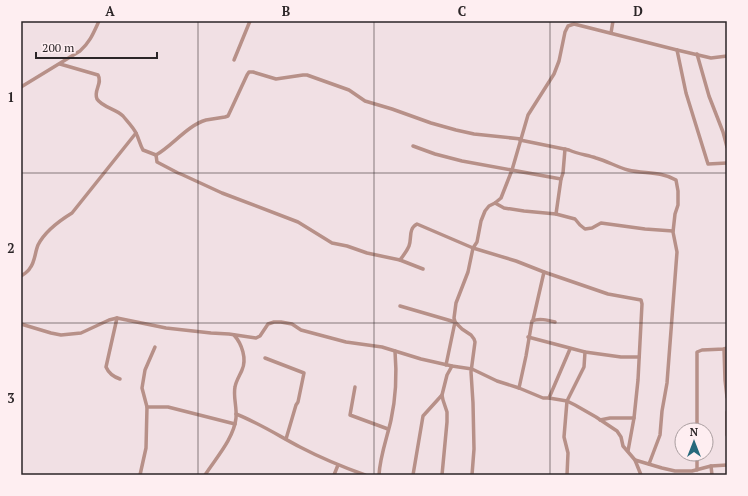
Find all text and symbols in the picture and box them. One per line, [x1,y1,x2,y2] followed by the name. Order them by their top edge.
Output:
[105,2,115,20] text: A
[282,2,290,20] text: B
[458,2,466,20] text: C
[633,2,643,20] text: D
[36,34,157,60] scale bar
[42,40,75,55] text: 200 m
[7,88,15,106] text: 1
[7,239,15,257] text: 2
[7,389,15,407] text: 3
[674,422,714,462] north arrow
[690,425,699,439] text: N

